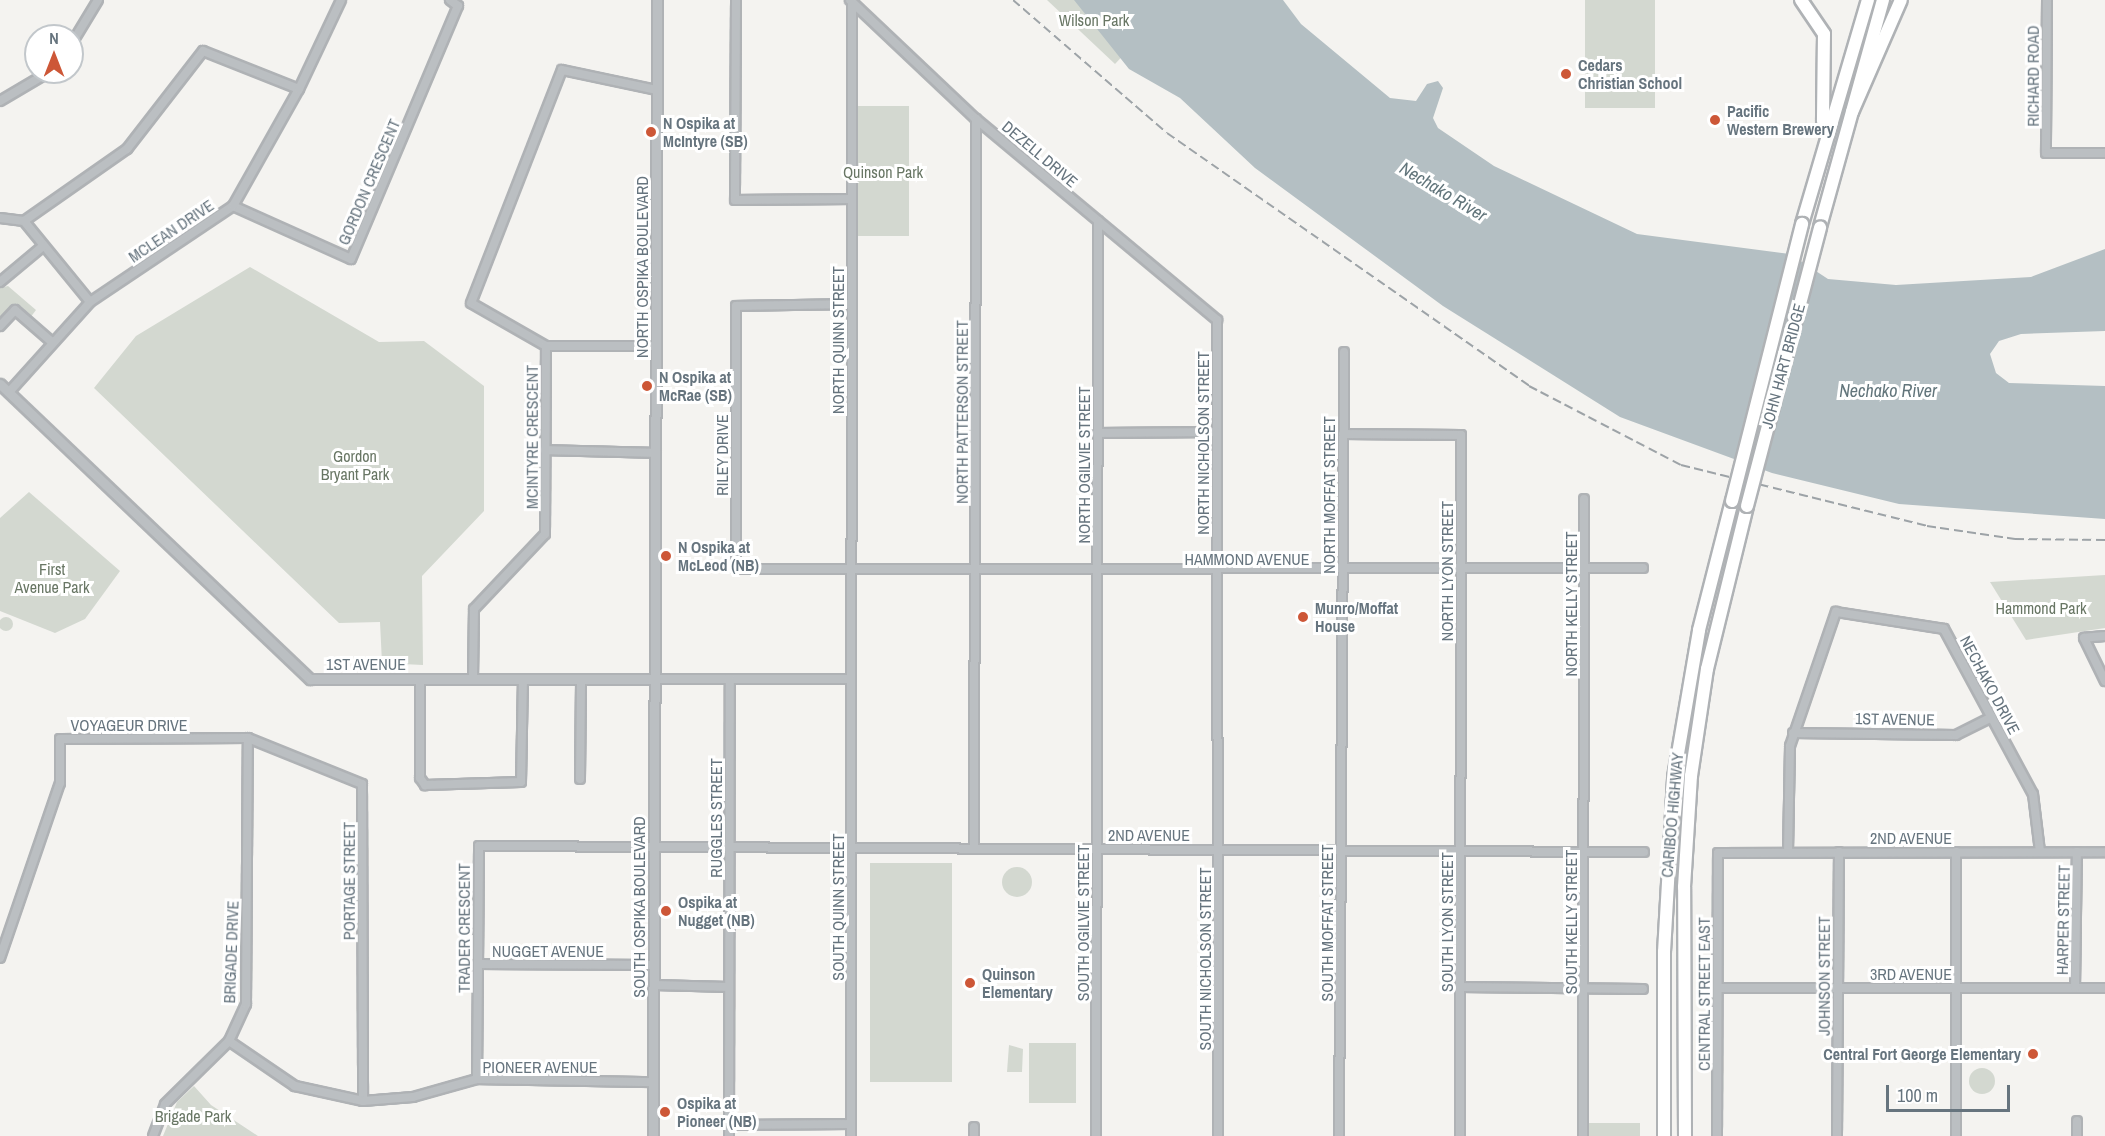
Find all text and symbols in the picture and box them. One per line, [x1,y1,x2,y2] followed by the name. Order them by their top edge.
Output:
[1059,10,1129,30] park label: Wilson Park
[24,24,84,84] north arrow
[2023,25,2043,127] street label: RICHARD ROAD
[49,27,59,49] text: N
[1578,55,1682,93] place label: Cedars Christian School
[1559,67,1573,81] marker: Cedars Christian School
[1727,101,1834,139] place label: Pacific Western Brewery
[663,113,748,151] place label: N Ospika at McIntyre (SB)
[1708,113,1722,127] marker: Pacific Western Brewery
[334,116,404,248] street label: GORDON CRESCENT
[998,117,1082,191] street label: DEZELL DRIVE
[644,125,658,139] marker: N Ospika at McIntyre (SB)
[1396,158,1490,226] water label: Nechako River
[843,162,923,182] park label: Quinson Park
[632,176,652,358] street label: NORTH OSPIKA BOULEVARD
[125,196,217,266] street label: MCLEAN DRIVE
[828,266,848,414] street label: NORTH QUINN STREET
[1757,301,1809,431] street label: JOHN HART BRIDGE
[952,320,972,504] street label: NORTH PATTERSON STREET
[1193,351,1213,535] street label: NORTH NICHOLSON STREET
[522,365,542,509] street label: MCINTYRE CRESCENT
[659,367,732,405] place label: N Ospika at McRae (SB)
[640,379,654,393] marker: N Ospika at McRae (SB)
[1839,380,1937,402] water label: Nechako River
[1074,386,1094,544] street label: NORTH OGILVIE STREET
[712,414,732,496] street label: RILEY DRIVE
[1319,416,1339,574] street label: NORTH MOFFAT STREET
[321,446,389,484] park label: Gordon Bryant Park
[1437,501,1457,641] street label: NORTH LYON STREET
[1561,531,1581,677] street label: NORTH KELLY STREET
[678,537,759,575] place label: N Ospika at McLeod (NB)
[659,549,673,563] marker: N Ospika at McLeod (NB)
[1184,549,1310,569] street label: HAMMOND AVENUE
[15,559,89,597] park label: First Avenue Park
[1315,598,1398,636] place label: Munro/Moffat House
[1995,598,2087,618] park label: Hammond Park
[1296,610,1310,624] marker: Munro/Moffat House
[1956,633,2024,737] street label: NECHAKO DRIVE
[326,654,406,674] street label: 1ST AVENUE
[1854,709,1936,729] street label: 1ST AVENUE
[70,715,188,735] street label: VOYAGEUR DRIVE
[1657,752,1687,878] street label: CARIBOO HIGHWAY
[706,758,726,878] street label: RUGGLES STREET
[629,816,649,998] street label: SOUTH OSPIKA BOULEVARD
[339,822,359,940] street label: PORTAGE STREET
[1108,825,1190,845] street label: 2ND AVENUE
[1870,828,1952,848] street label: 2ND AVENUE
[828,833,848,981] street label: SOUTH QUINN STREET
[1317,844,1337,1002] street label: SOUTH MOFFAT STREET
[1073,845,1093,1001] street label: SOUTH OGILVIE STREET
[1561,850,1581,994] street label: SOUTH KELLY STREET
[1437,852,1457,992] street label: SOUTH LYON STREET
[454,863,474,993] street label: TRADER CRESCENT
[2052,865,2074,975] street label: HARPER STREET
[1195,868,1215,1050] street label: SOUTH NICHOLSON STREET
[678,892,755,930] place label: Ospika at Nugget (NB)
[220,900,242,1004] street label: BRIGADE DRIVE
[659,904,673,918] marker: Ospika at Nugget (NB)
[1814,916,1834,1036] street label: JOHNSON STREET
[1694,917,1714,1071] street label: CENTRAL STREET EAST
[492,941,604,961] street label: NUGGET AVENUE
[982,964,1053,1002] place label: Quinson Elementary
[1870,964,1952,984] street label: 3RD AVENUE
[963,976,977,990] marker: Quinson Elementary
[1823,1044,2021,1064] place label: Central Fort George Elementary
[2026,1047,2040,1061] marker: Central Fort George Elementary
[482,1057,598,1077] street label: PIONEER AVENUE
[1889,1073,2014,1111] scale bar
[1897,1083,1938,1108] text: 100 m
[677,1093,756,1131] place label: Ospika at Pioneer (NB)
[658,1105,672,1119] marker: Ospika at Pioneer (NB)
[155,1106,231,1126] park label: Brigade Park

